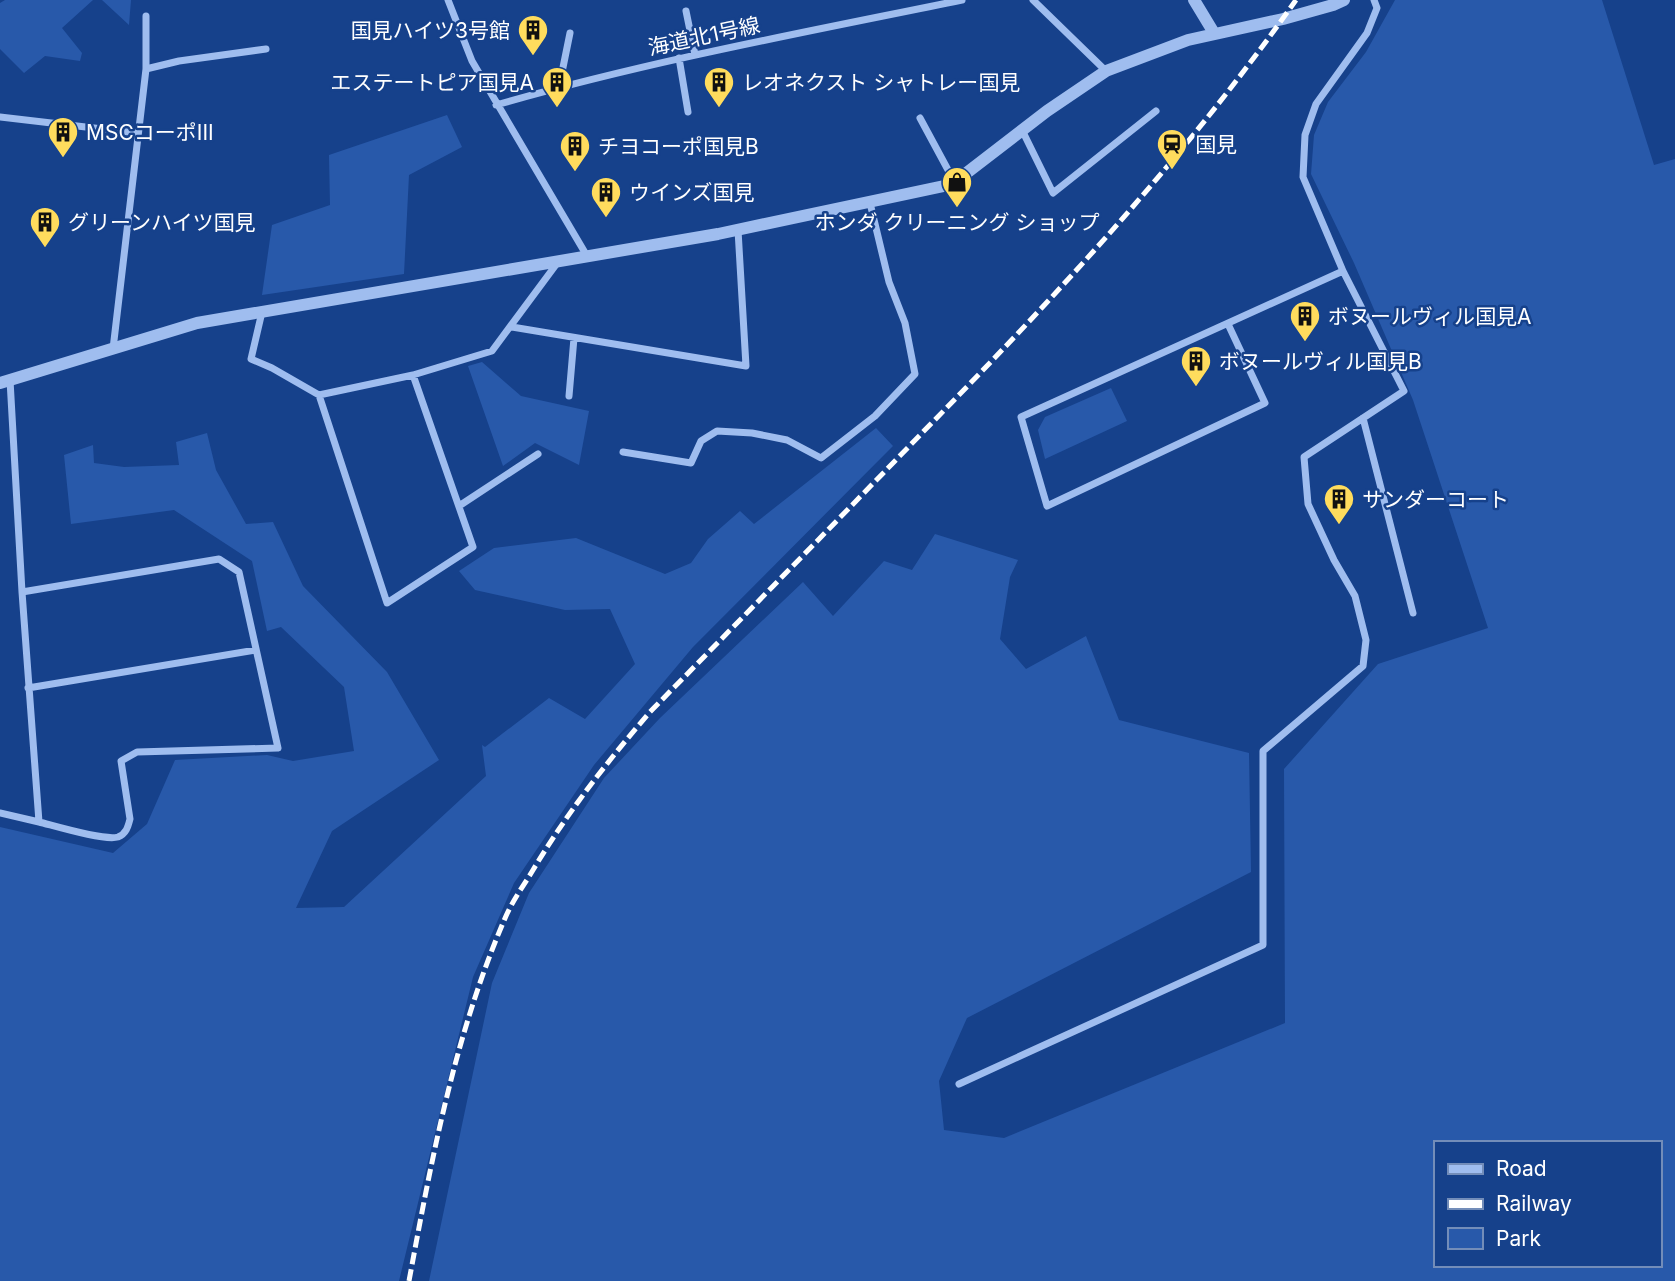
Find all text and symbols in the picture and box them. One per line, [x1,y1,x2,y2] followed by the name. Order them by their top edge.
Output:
[646,12,762,60] street label: 海道北1号線
[516,13,550,57] building icon: 国見ハイツ3号館
[350,18,510,43] place label: 国見ハイツ3号館
[540,65,574,109] building icon: エステートピア国見A
[702,65,736,109] building icon: レオネクスト シャトレー国見
[331,70,534,95] place label: エステートピア国見A
[742,70,1020,95] place label: レオネクスト シャトレー国見
[46,115,80,159] building icon: MSCコーポIII
[86,120,214,145] place label: MSCコーポIII
[1155,127,1189,171] station icon: 国見
[558,129,592,173] building icon: チヨコーポ国見B
[1195,132,1237,157] place label: 国見
[598,134,759,159] place label: チヨコーポ国見B
[940,165,974,209] shop icon: ホンダ クリーニング ショップ
[589,175,623,219] building icon: ウインズ国見
[629,180,755,205] place label: ウインズ国見
[28,205,62,249] building icon: グリーンハイツ国見
[68,210,256,235] place label: グリーンハイツ国見
[815,210,1099,235] place label: ホンダ クリーニング ショップ
[1288,299,1322,343] building icon: ボヌールヴィル国見A
[1328,304,1532,329] place label: ボヌールヴィル国見A
[1179,344,1213,388] building icon: ボヌールヴィル国見B
[1219,349,1422,374] place label: ボヌールヴィル国見B
[1322,482,1356,526] building icon: サンダーコート
[1362,487,1509,512] place label: サンダーコート
[1434,1141,1661,1267] legend
[1496,1156,1547,1181] text: Road
[1496,1191,1572,1216] text: Railway
[1496,1226,1541,1251] text: Park

